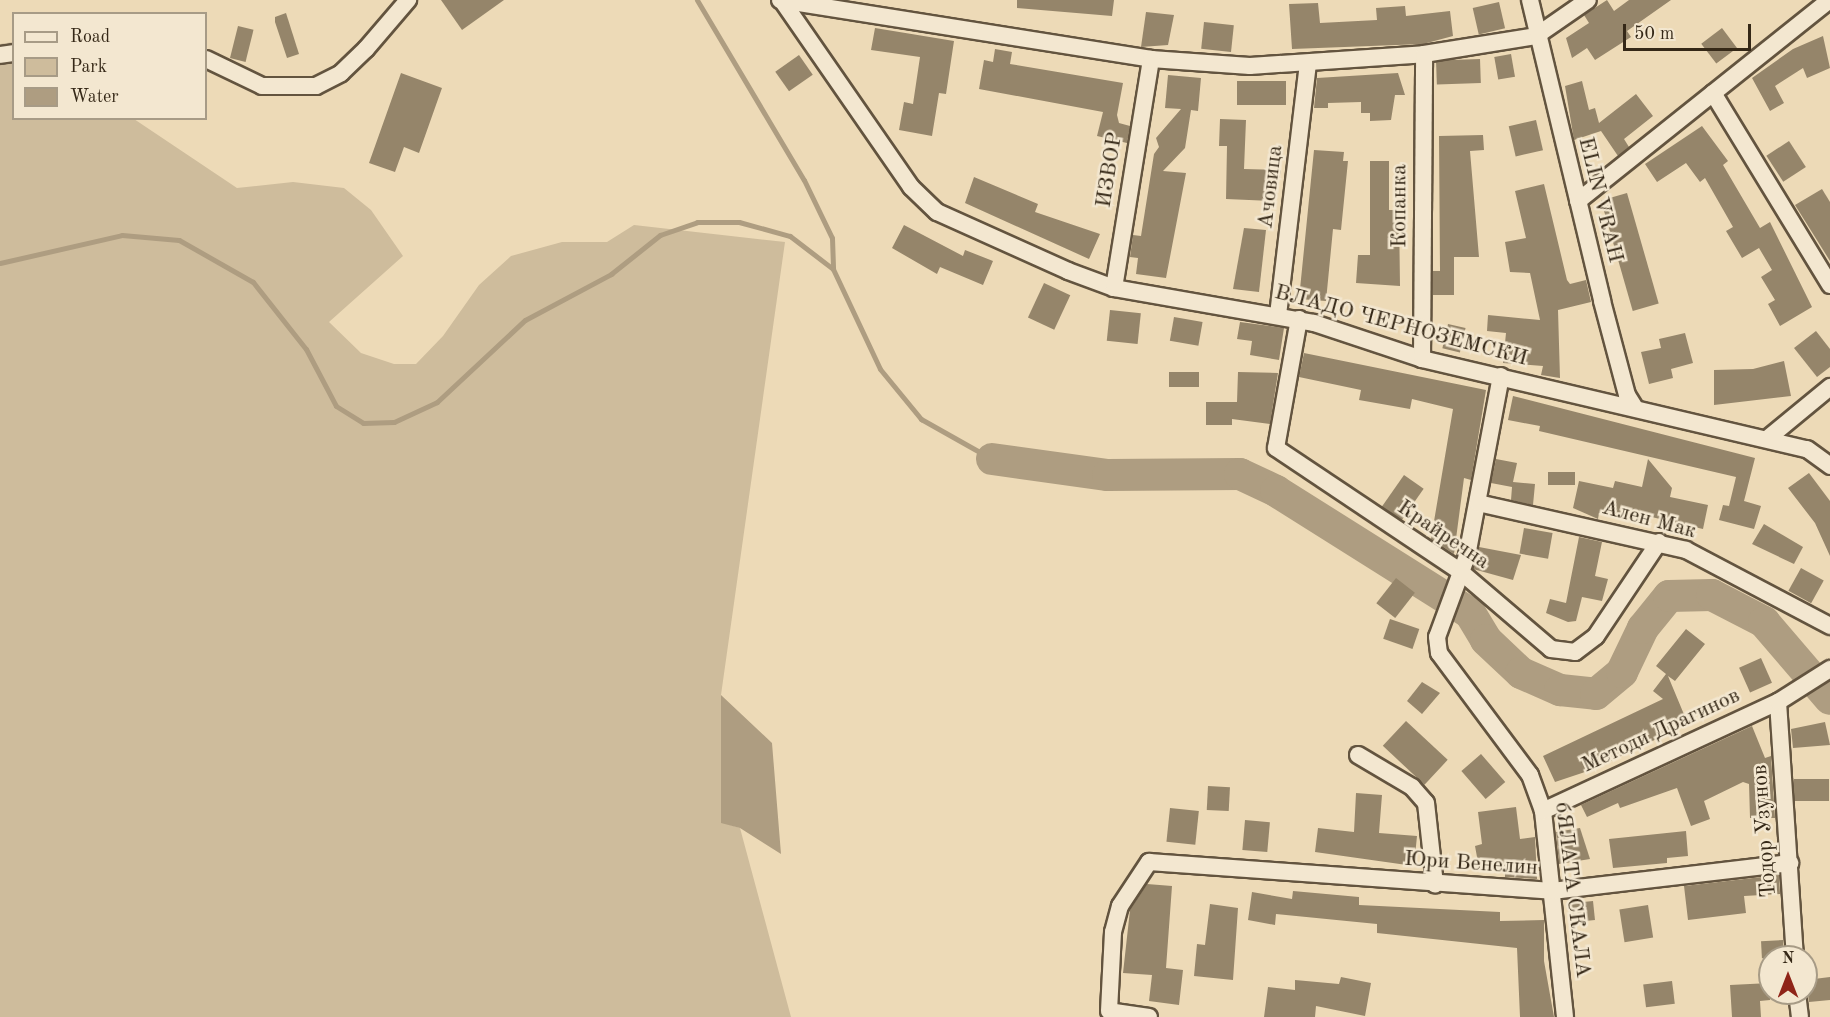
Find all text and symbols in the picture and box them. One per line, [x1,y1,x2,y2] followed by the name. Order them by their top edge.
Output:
[12,12,207,120] legend
[1626,12,1754,50] scale bar
[1634,25,1674,43] text: 50 m
[70,28,110,46] text: Road
[70,58,107,76] text: Park
[70,88,119,106] text: Water
[1091,130,1129,210] street label: ИЗВОР
[1572,134,1628,266] street label: ELIN VRAH
[1253,144,1289,230] street label: Ачовица
[1387,164,1413,248] street label: Копанка
[1272,279,1530,373] street label: ВЛАДО ЧЕРНОЗЕМСКИ
[1392,495,1494,575] street label: Крайречна
[1599,495,1699,545] street label: Ален Мак
[1578,683,1744,779] street label: Методи Драгинов
[1747,764,1783,898] street label: Тодор Узунов
[1548,801,1596,979] street label: бЯЛАТА СКАЛА
[1403,846,1539,882] street label: Юри Венелин
[1758,945,1818,1005] north arrow
[1782,951,1794,967] text: N

